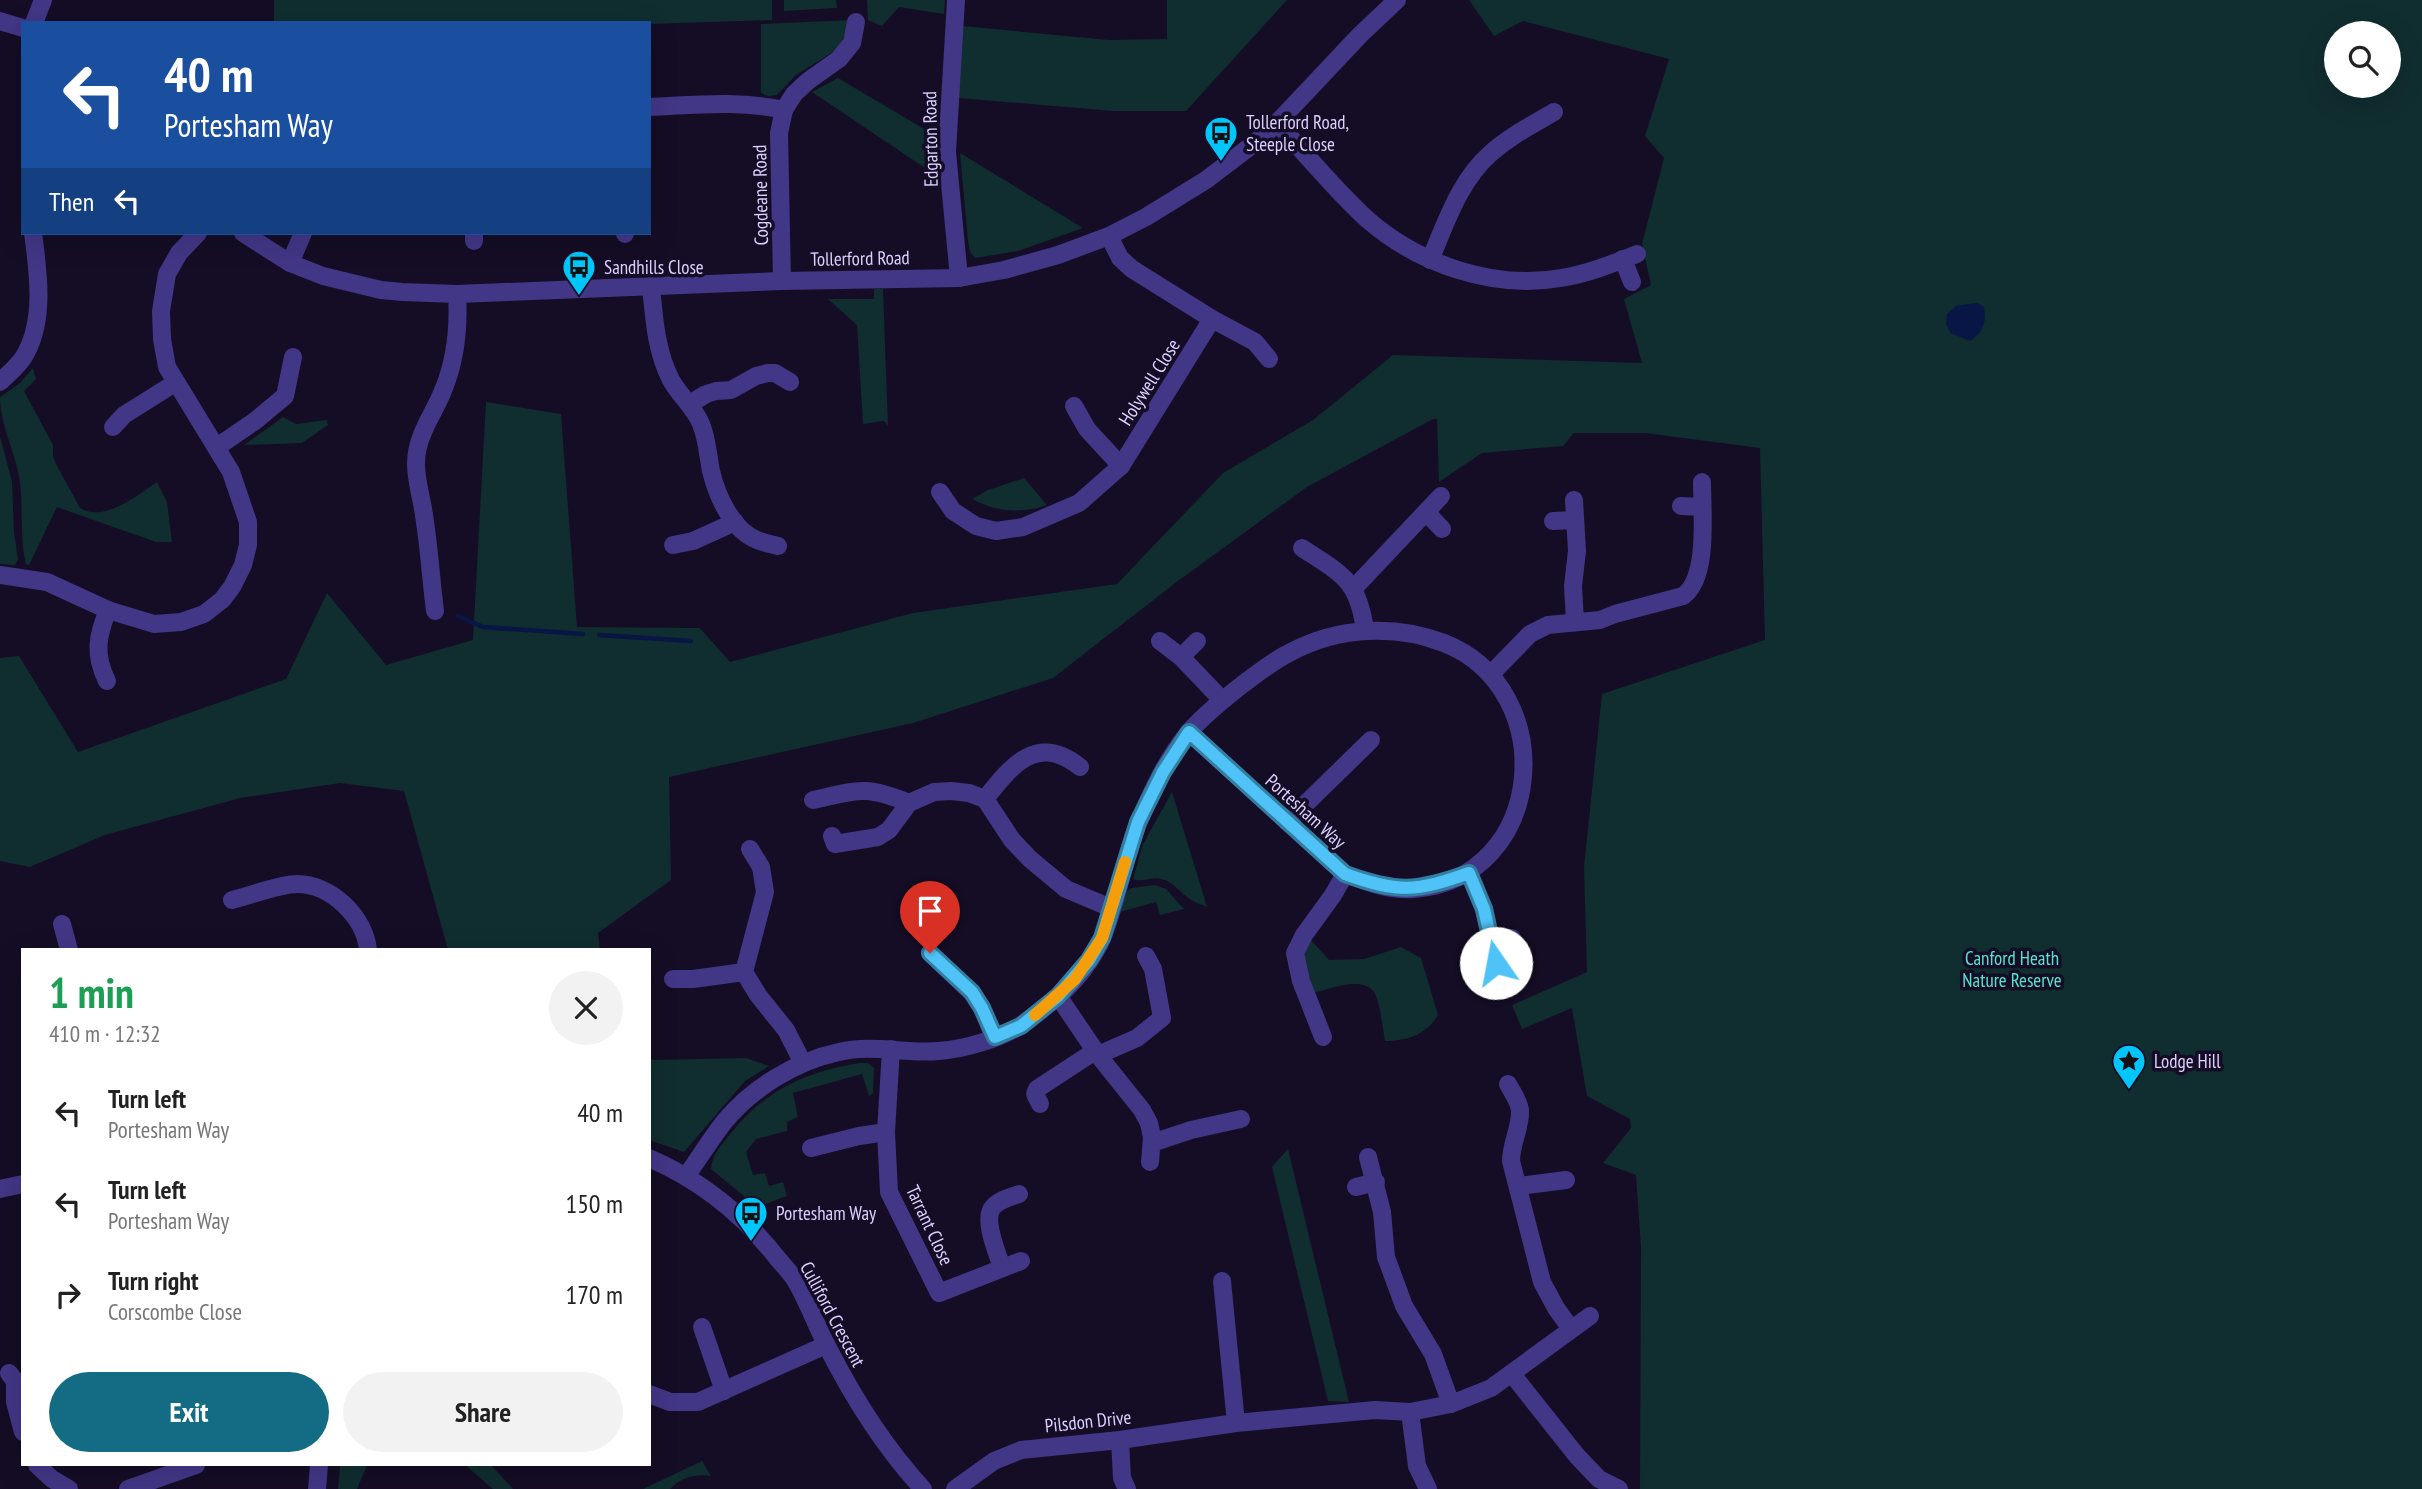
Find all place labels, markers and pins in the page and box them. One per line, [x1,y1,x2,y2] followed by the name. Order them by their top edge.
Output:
[1246,110,1349,156] place label: Tollerford Road, Steeple Close
[1202,114,1240,163] bus stop icon: Tollerford Road, Steeple Close
[560,248,598,297] bus stop icon: Sandhills Close
[604,255,704,279] place label: Sandhills Close
[900,881,960,953] pin
[2110,1042,2148,1091] place icon: Lodge Hill
[2154,1049,2221,1073] place label: Lodge Hill
[732,1194,770,1243] bus stop icon: Portesham Way
[776,1201,877,1225] place label: Portesham Way

